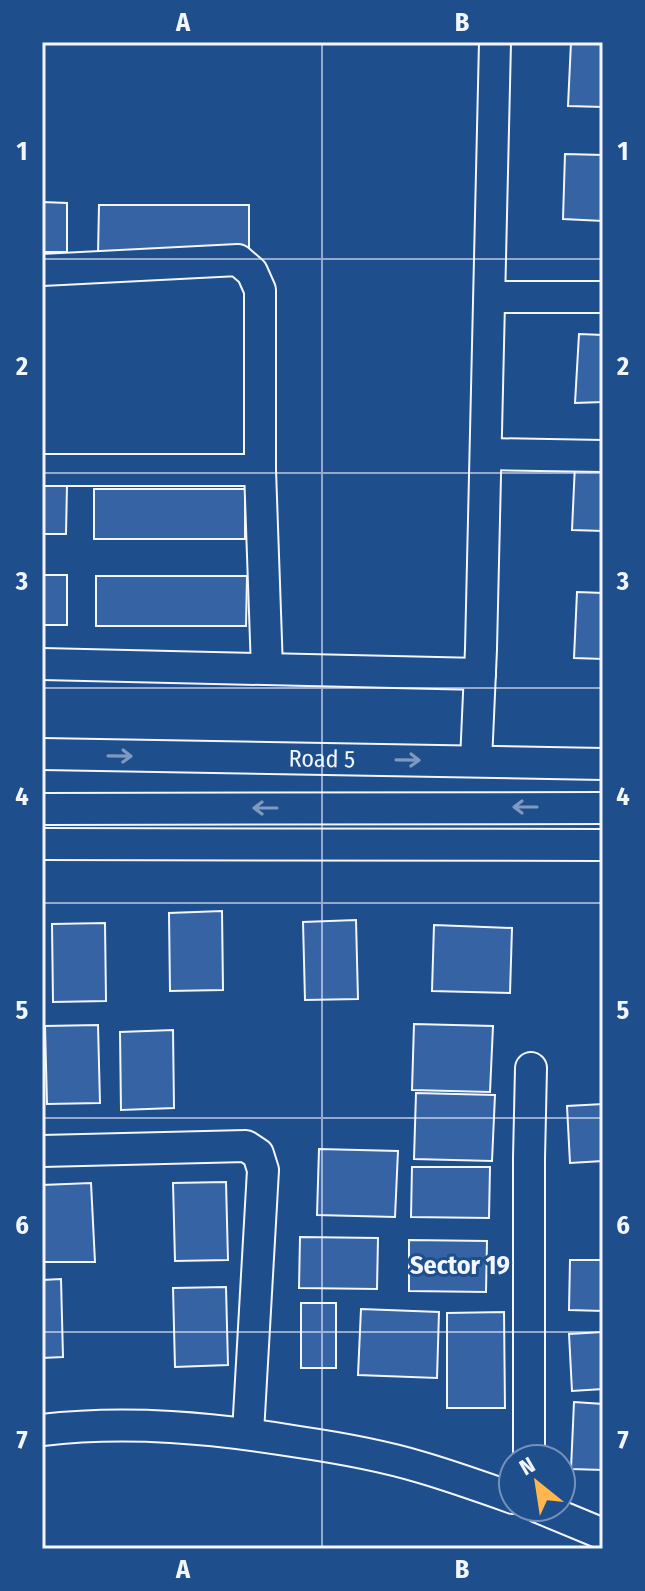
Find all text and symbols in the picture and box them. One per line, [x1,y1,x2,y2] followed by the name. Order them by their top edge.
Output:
[175,7,191,38] text: A
[455,7,470,38] text: B
[17,136,28,167] text: 1
[618,136,629,167] text: 1
[15,351,28,382] text: 2
[616,351,629,382] text: 2
[15,566,28,597] text: 3
[616,566,629,597] text: 3
[288,744,355,774] street label: Road 5
[106,748,133,763] one-way arrow
[394,752,421,768] one-way arrow
[15,781,29,812] text: 4
[616,781,630,812] text: 4
[512,799,539,815] one-way arrow
[252,800,279,816] one-way arrow
[16,995,29,1026] text: 5
[617,995,630,1026] text: 5
[15,1210,29,1241] text: 6
[616,1210,630,1241] text: 6
[410,1250,510,1281] district label: Sector 19
[16,1425,28,1456] text: 7
[617,1425,629,1456] text: 7
[497,1443,577,1523] north arrow
[515,1451,540,1481] text: N
[175,1554,191,1585] text: A
[455,1554,470,1585] text: B

